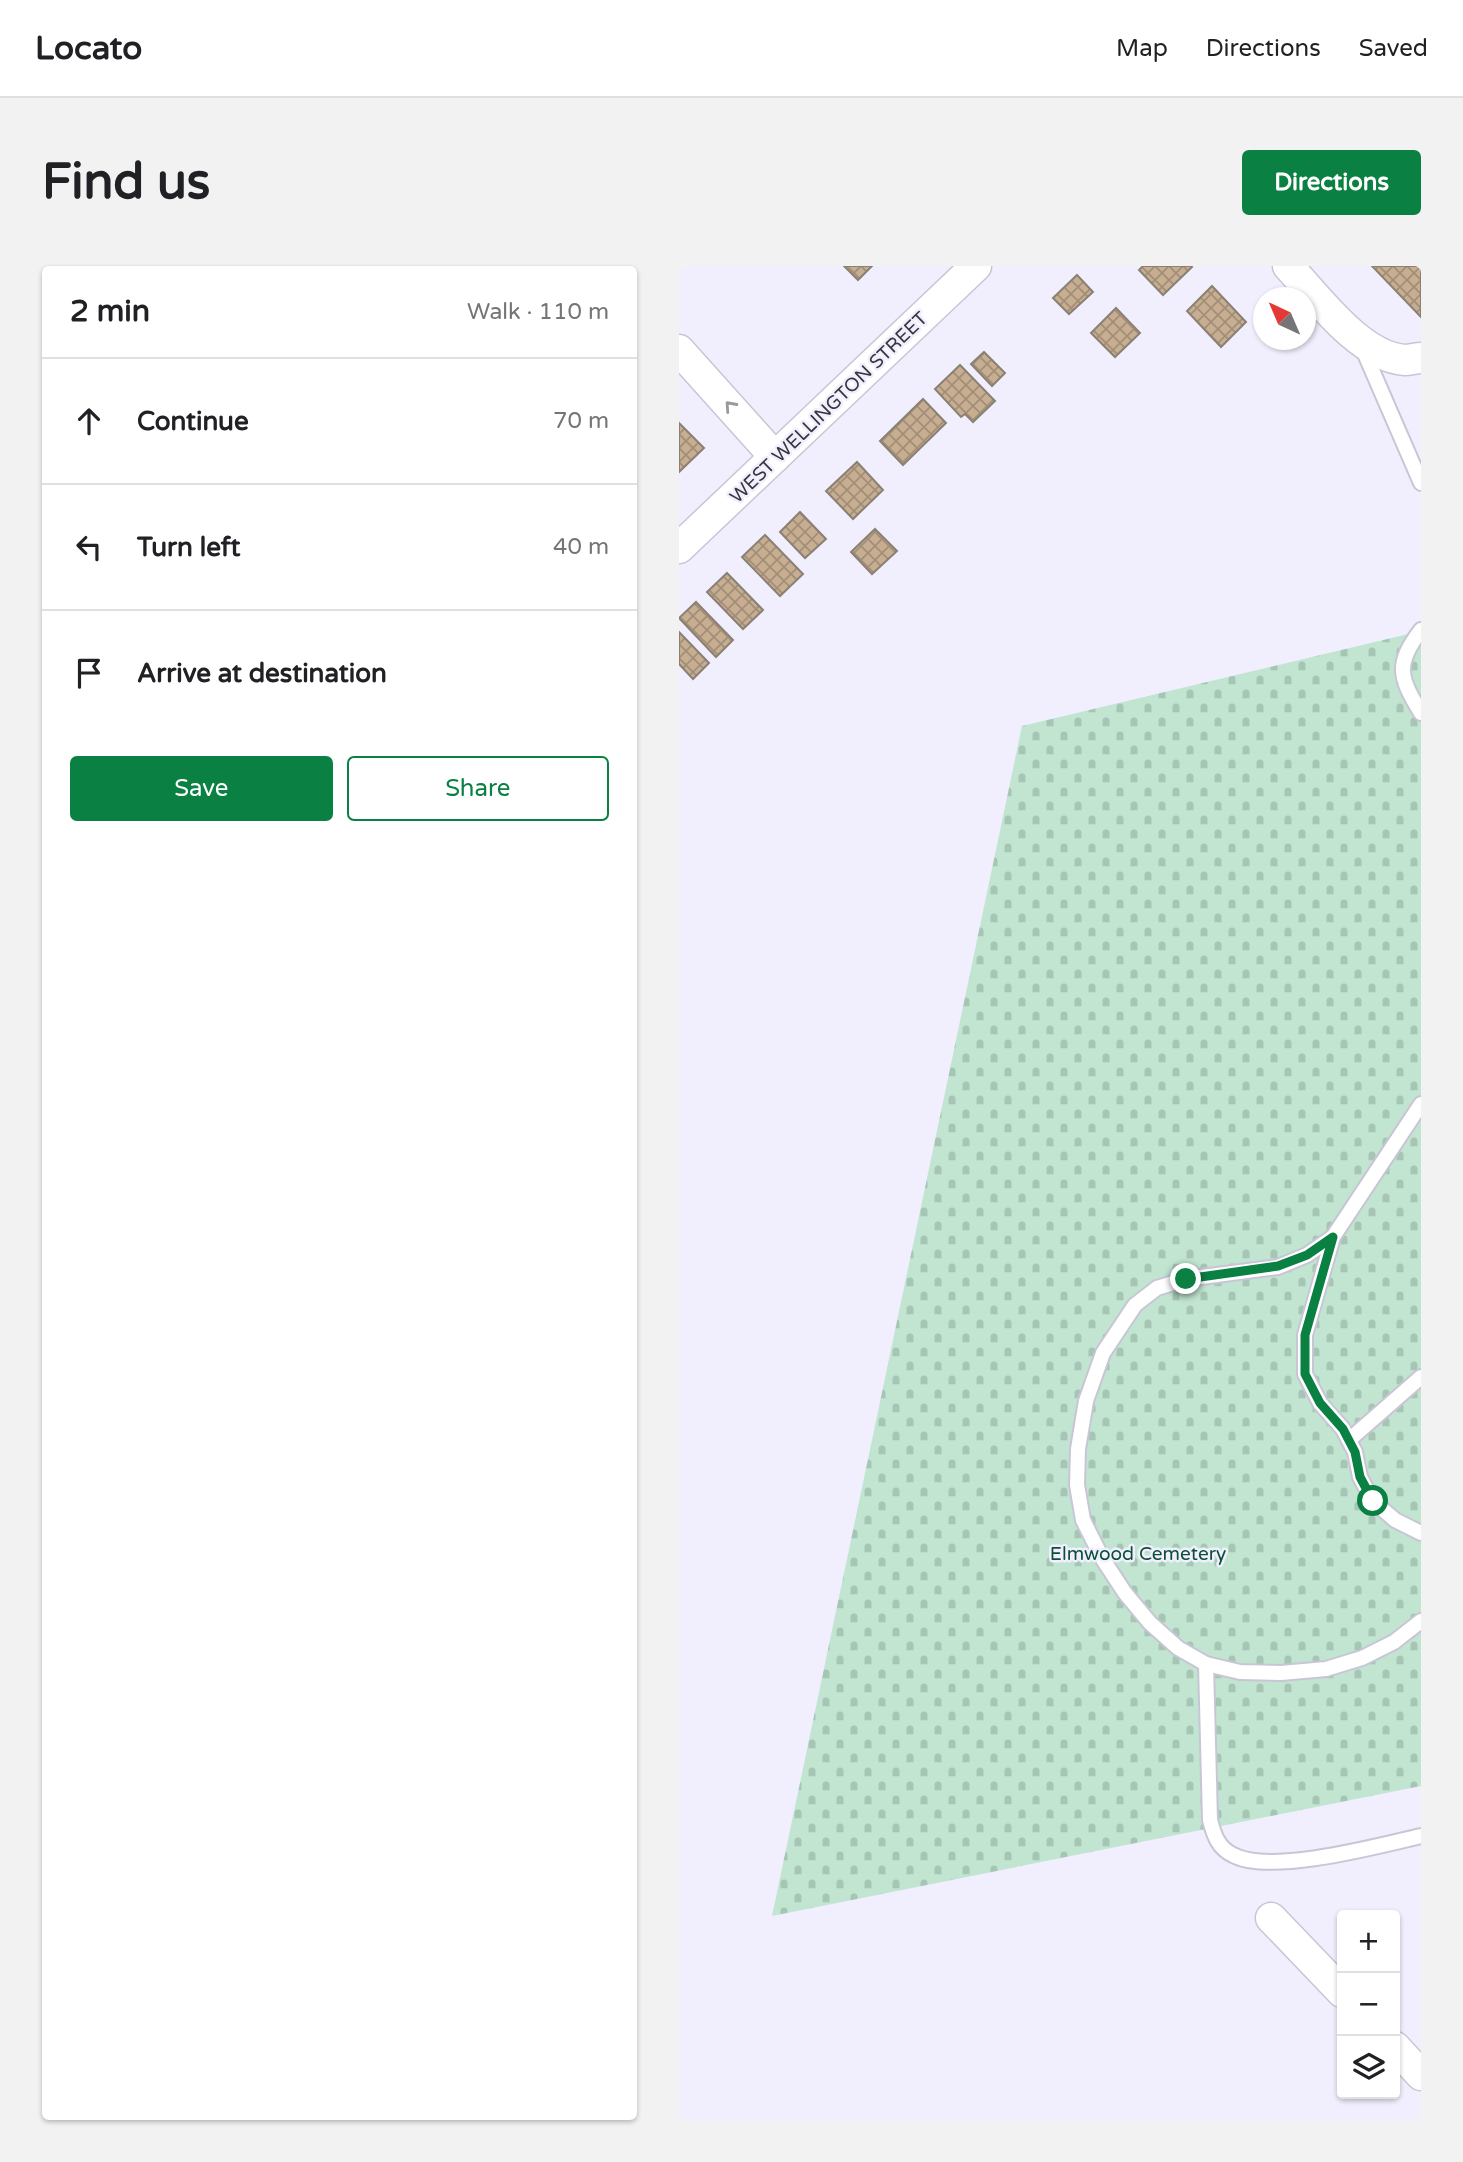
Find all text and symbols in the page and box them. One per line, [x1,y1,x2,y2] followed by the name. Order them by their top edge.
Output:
[35,29,142,68] text: Locato
[1116,34,1168,63] text: Map
[1206,34,1321,63] text: Directions
[1359,34,1428,63] text: Saved
[1242,150,1421,215] button: Directions
[42,153,210,212] text: Find us
[1253,287,1316,350] north arrow
[70,293,150,330] text: 2 min
[467,298,609,326] text: Walk · 110 m
[725,307,932,508] street label: WEST WELLINGTON STREET
[725,401,738,414] one-way arrow
[70,402,108,440] icon: ahead
[137,406,249,437] text: Continue
[553,407,609,435] text: 70 m
[70,528,108,566] icon: left
[137,532,240,563] text: Turn left
[553,533,609,561] text: 40 m
[70,654,108,692] icon: arrive
[137,658,387,689] text: Arrive at destination
[70,756,333,821] button: Save
[347,756,609,821] button: Share
[1170,1263,1201,1294] route end
[1357,1485,1388,1516] route start
[1050,1543,1226,1565] park label: Elmwood Cemetery
[1337,1910,1400,2099] map controls
[1337,1910,1400,1973] button: +
[1337,1973,1400,2036] button: −
[1337,2036,1400,2099] button: layers

